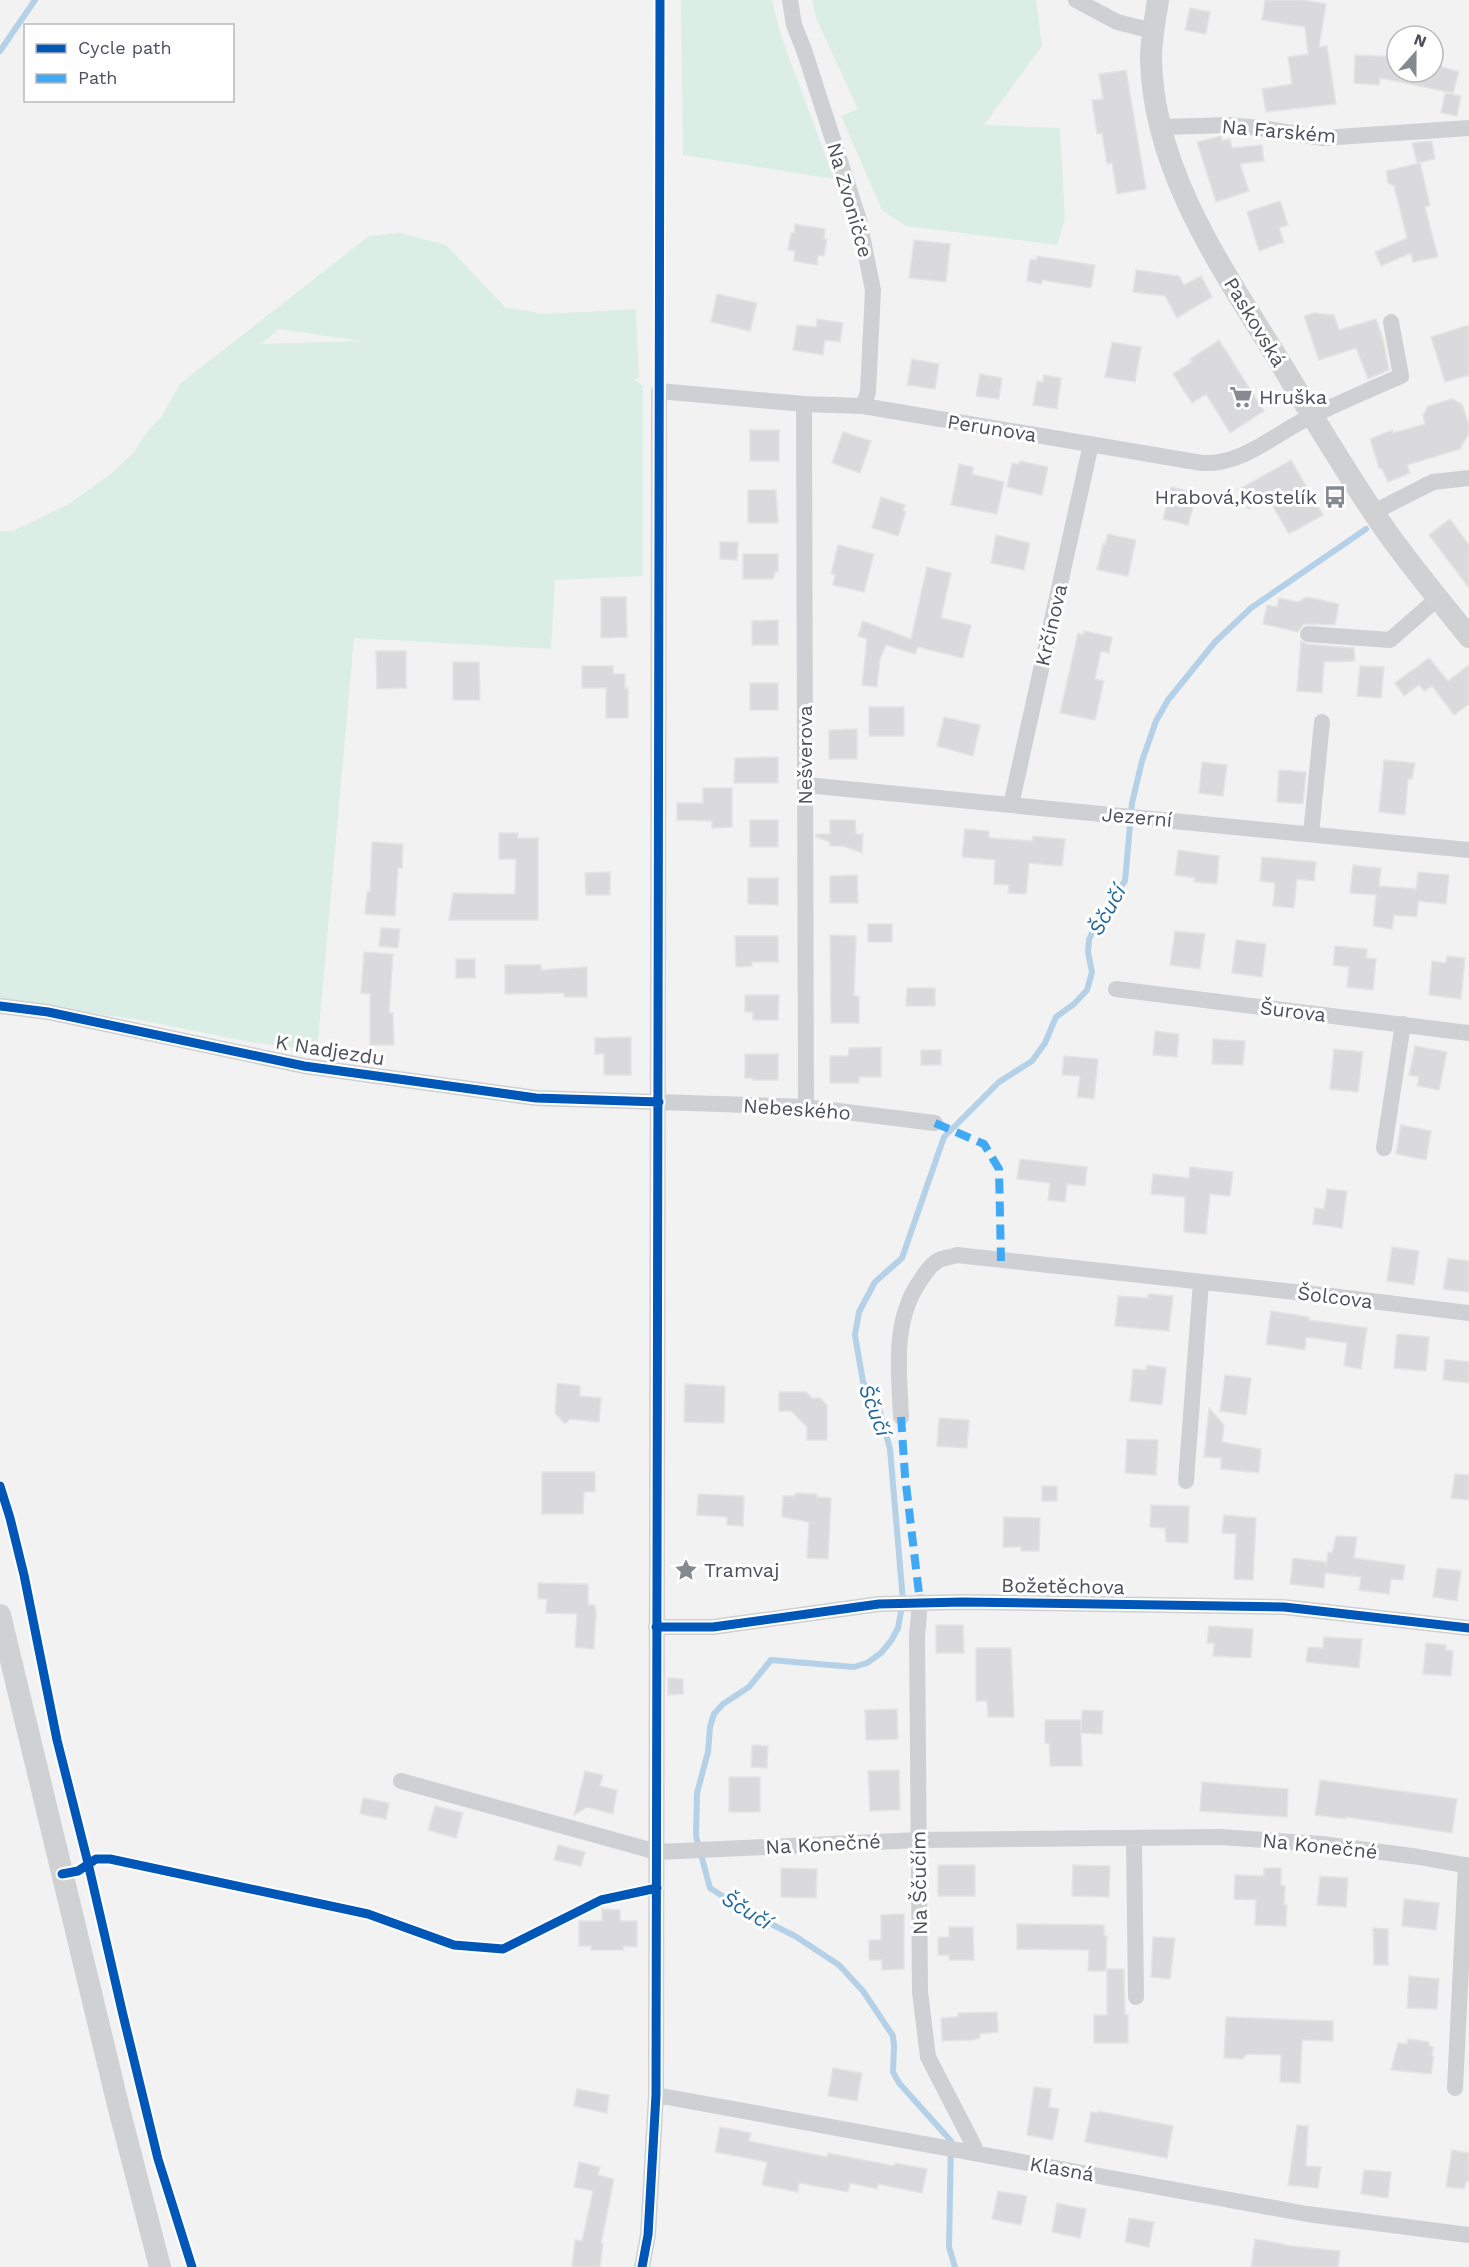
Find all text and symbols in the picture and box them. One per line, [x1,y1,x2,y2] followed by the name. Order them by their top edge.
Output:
[24,24,234,102] legend
[1385,24,1445,84] north arrow
[1411,29,1429,51] text: N
[78,37,172,58] text: Cycle path
[78,67,118,88] text: Path
[1221,114,1337,148] street label: Na Farském
[822,140,878,260] street label: Na Zvoničce
[1219,273,1291,371] street label: Paskovská
[1228,384,1254,410] supermarket icon: Hruška
[1259,385,1327,409] place label: Hruška
[946,409,1038,447] street label: Perunova
[1322,484,1348,510] bus stop icon: Hrabová,Kostelík
[1154,485,1317,509] place label: Hrabová,Kostelík
[1030,582,1072,668] street label: Krčínova
[793,705,817,805] street label: Nešverova
[1101,802,1173,832] street label: Jezerní
[1083,878,1132,940] water label: Ščučí
[1259,995,1327,1027] street label: Šurova
[274,1030,386,1070] street label: K Nadjezdu
[742,1093,852,1125] street label: Nebeského
[1296,1280,1374,1314] street label: Šolcova
[854,1380,897,1442] water label: Ščučí
[673,1557,699,1583] place icon: Tramvaj
[704,1558,779,1582] place label: Tramvaj
[1001,1573,1125,1599] street label: Božetěchova
[1261,1828,1379,1864] street label: Na Konečné
[765,1829,881,1859] street label: Na Konečné
[906,1831,932,1935] street label: Na Ščučím
[717,1885,779,1936] water label: Ščučí
[1028,2152,1096,2186] street label: Klasná

